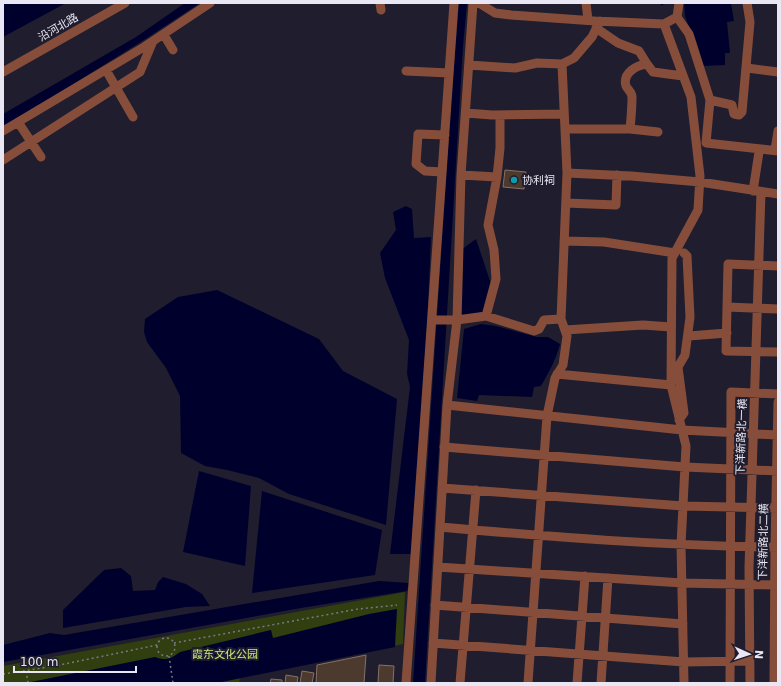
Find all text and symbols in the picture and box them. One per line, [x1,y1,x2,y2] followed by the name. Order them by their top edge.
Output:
[36,11,81,44] street label: 沿河北路
[522,174,555,187] place label: 协利祠
[509,175,519,185] marker: 协利祠
[734,398,749,476] street label: 下洋新路北一横
[756,503,771,581] street label: 下洋新路北二横
[729,634,769,674] north arrow
[14,648,136,674] scale bar
[192,648,258,661] park label: 霞东文化公园
[752,650,765,659] text: N
[20,655,58,669] text: 100 m

